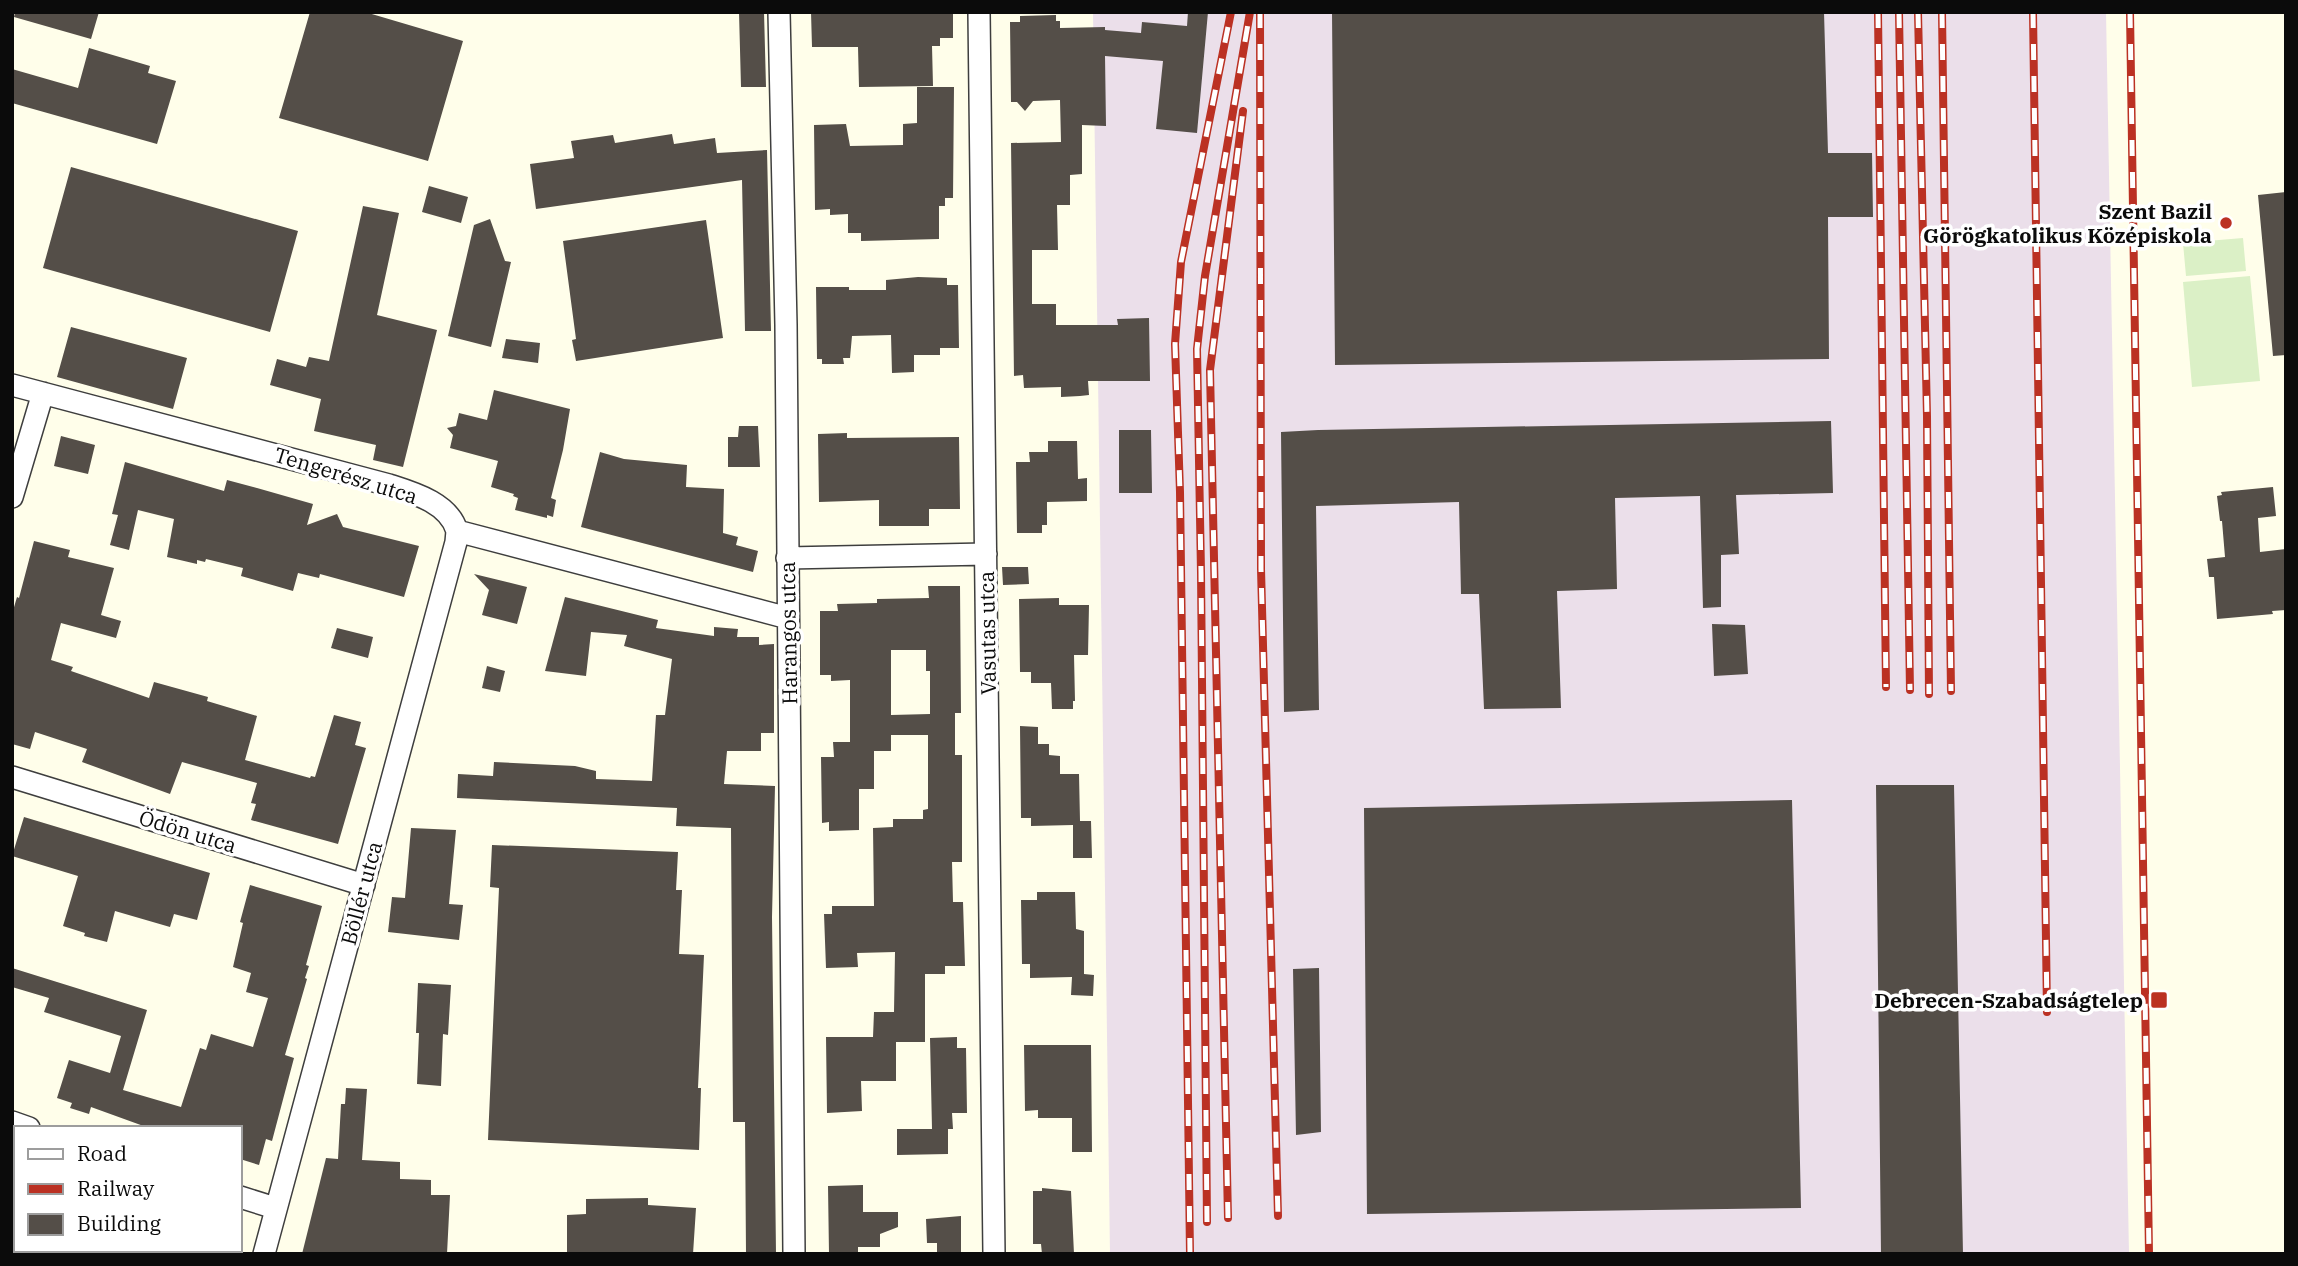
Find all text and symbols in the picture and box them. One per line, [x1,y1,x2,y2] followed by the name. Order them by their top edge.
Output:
[1923,197,2212,249] place label: Szent Bazil Görögkatolikus Középiskola
[2218,215,2234,231] marker: Szent Bazil Görögkatolikus Középiskola
[271,440,421,510] street label: Tengerész utca
[773,561,803,705] street label: Harangos utca
[972,571,1002,695] street label: Vasutas utca
[136,803,240,859] street label: Ödön utca
[334,838,388,948] street label: Böllér utca
[1874,986,2143,1014] place label: Debrecen-Szabadságtelep
[2149,990,2169,1010] marker: Debrecen-Szabadságtelep
[14,1126,242,1252] legend
[77,1139,127,1167] text: Road
[77,1174,155,1202] text: Railway
[77,1209,162,1237] text: Building

